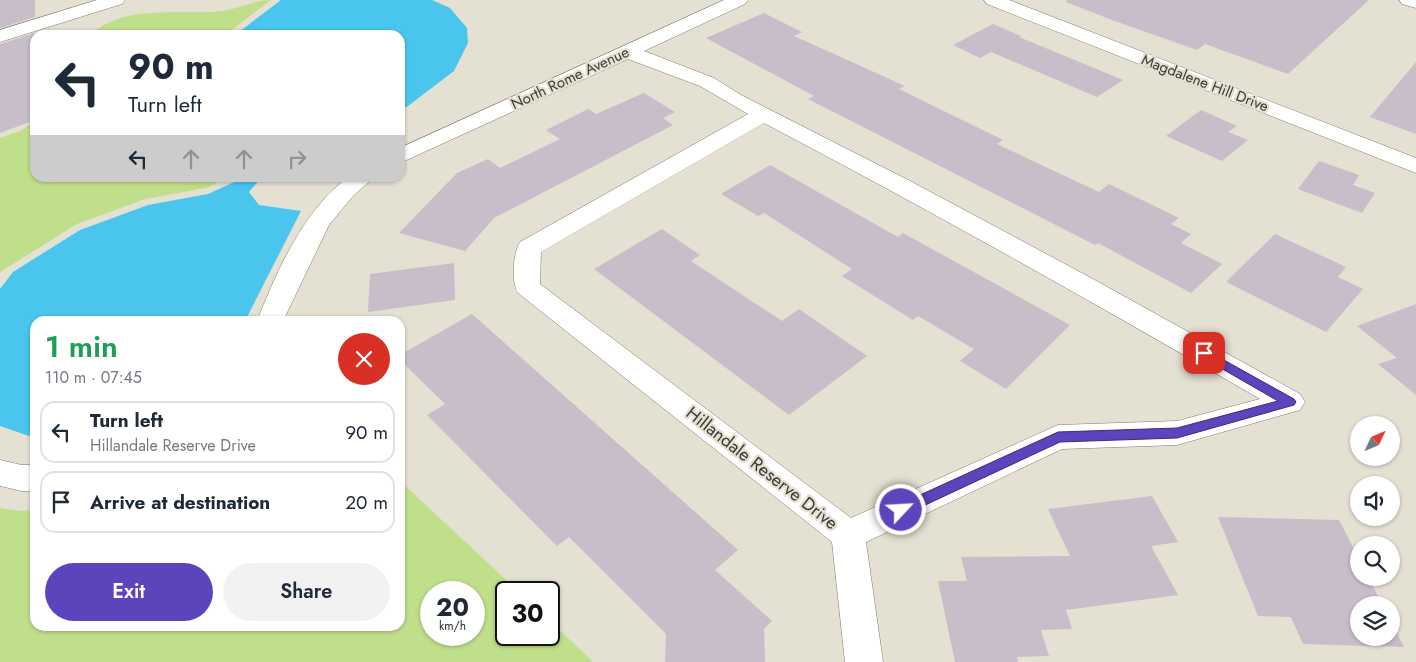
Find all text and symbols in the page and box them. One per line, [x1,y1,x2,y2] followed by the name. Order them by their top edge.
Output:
[507,41,633,115] street label: North Rome Avenue
[128,42,214,92] text: 90 m
[1138,49,1272,117] street label: Magdalene Hill Drive
[45,50,110,115] icon: left
[128,88,202,120] text: Turn left
[124,145,152,173] icon: left
[177,145,205,173] icon: ahead
[230,145,258,173] icon: ahead
[283,145,311,173] icon: right
[45,325,118,368] text: 1 min
[1183,332,1225,374] pin
[338,333,390,385] button: close
[1190,339,1218,367] icon: arrive
[45,366,142,389] text: 110 m · 07:45
[680,400,844,536] street label: Hillandale Reserve Drive
[90,407,163,434] text: Turn left
[1350,416,1400,466] north arrow
[1350,416,1400,646] map controls
[47,418,75,446] icon: left
[345,419,388,446] text: 90 m
[90,434,256,457] text: Hillandale Reserve Drive
[1350,476,1400,526] button: sound
[874,483,926,535] position arrow
[47,488,75,516] icon: arrive
[90,489,270,516] text: Arrive at destination
[345,489,388,516] text: 20 m
[1350,536,1400,586] button: search
[45,563,213,621] button: Exit
[223,563,390,621] button: Share
[495,581,560,646] speed limit sign: 30
[436,589,469,625] text: 20
[1350,596,1400,646] button: layers
[439,617,466,635] text: km/h

